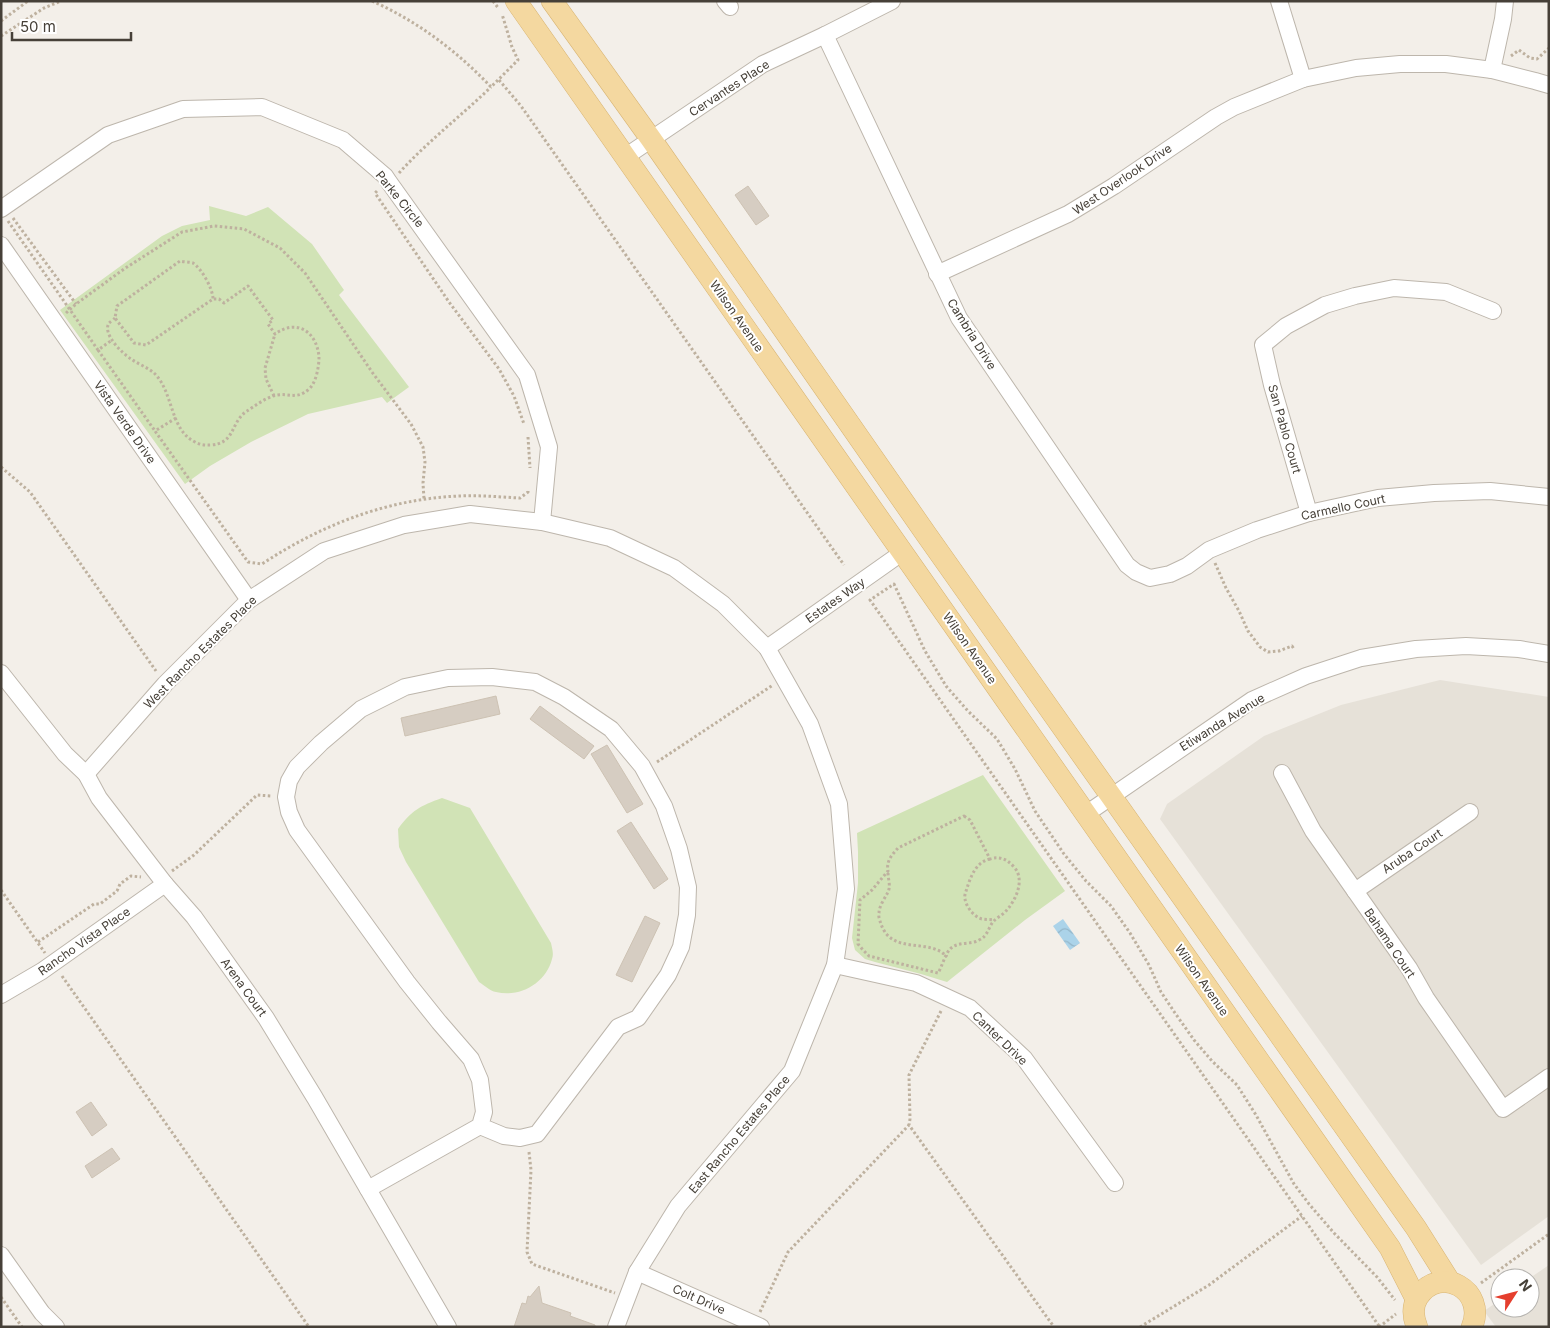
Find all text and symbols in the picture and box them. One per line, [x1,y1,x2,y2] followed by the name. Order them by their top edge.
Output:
[12,10,131,42] scale bar
[20,17,56,36] text: 50 m
[686,56,772,120] street label: Cervantes Place
[1070,140,1174,218] street label: West Overlook Drive
[373,168,427,230] street label: Parke Circle
[707,277,767,355] street label: Wilson Avenue
[944,296,1000,372] street label: Cambria Drive
[91,378,159,466] street label: Vista Verde Drive
[1265,383,1305,475] street label: San Pablo Court
[1299,491,1387,523] street label: Carmello Court
[802,574,868,626] street label: Estates Way
[140,592,260,712] street label: West Rancho Estates Place
[940,609,1000,687] street label: Wilson Avenue
[1177,690,1267,754] street label: Etiwanda Avenue
[1379,825,1445,877] street label: Aruba Court
[35,904,133,978] street label: Rancho Vista Place
[1361,905,1419,981] street label: Bahama Court
[1172,941,1232,1019] street label: Wilson Avenue
[218,955,270,1019] street label: Arena Court
[969,1008,1031,1068] street label: Canter Drive
[685,1072,793,1196] street label: East Rancho Estates Place
[1490,1268,1540,1318] north arrow
[1516,1276,1536,1294] text: N
[670,1281,728,1317] street label: Colt Drive

